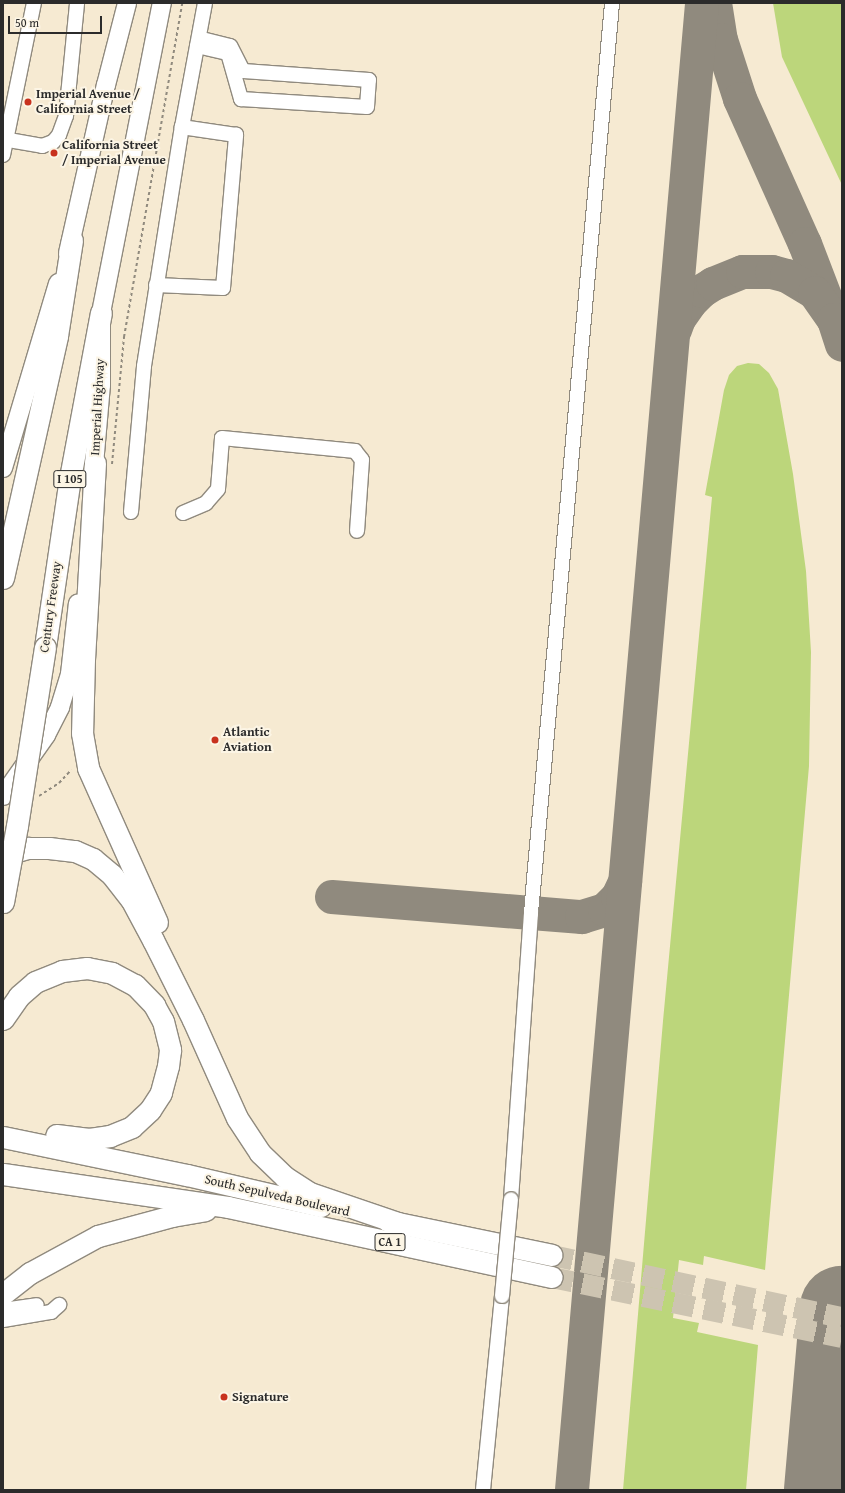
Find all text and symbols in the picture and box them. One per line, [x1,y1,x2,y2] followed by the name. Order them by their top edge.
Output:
[10,8,104,34] scale bar
[15,14,39,31] text: 50 m
[36,87,140,118] place label: Imperial Avenue / California Street
[23,97,33,107] marker: Imperial Avenue / California Street
[62,138,166,169] place label: California Street / Imperial Avenue
[49,148,59,158] marker: California Street / Imperial Avenue
[88,358,108,456] street label: Imperial Highway
[53,469,87,489] road number: I 105
[37,560,65,654] street label: Century Freeway
[223,725,272,756] place label: Atlantic Aviation
[210,735,220,745] marker: Atlantic Aviation
[203,1172,351,1220] street label: South Sepulveda Boulevard
[374,1232,406,1252] road number: CA 1
[232,1389,289,1405] place label: Signature
[219,1392,229,1402] marker: Signature

